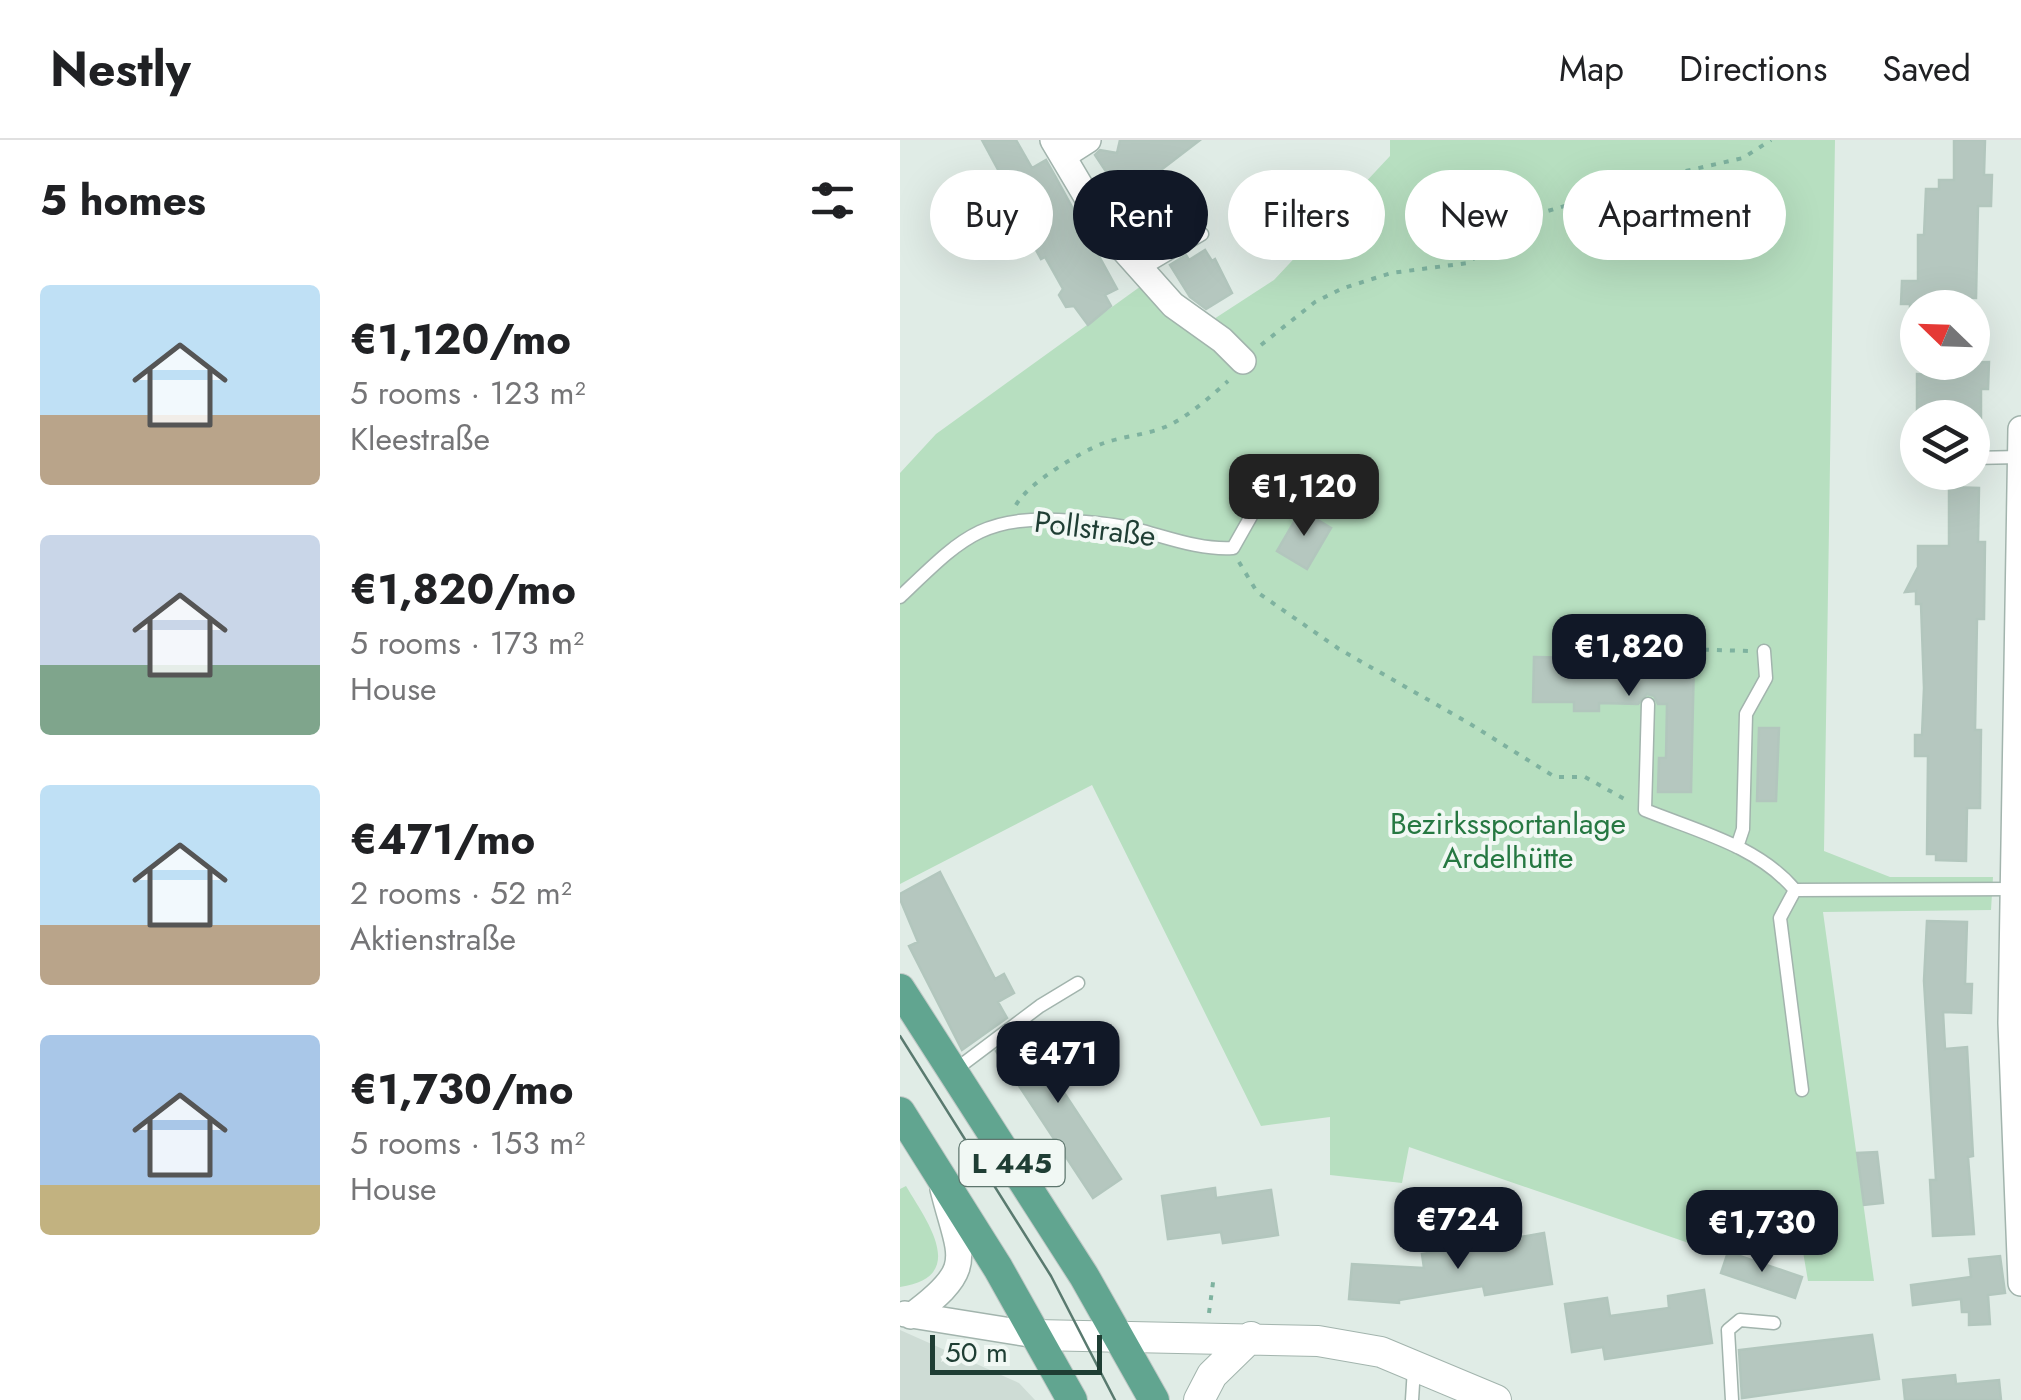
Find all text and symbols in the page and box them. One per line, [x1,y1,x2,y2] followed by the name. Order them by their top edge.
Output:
[50,35,191,104] text: Nestly
[1559,44,1624,94] text: Map
[1679,44,1827,94] text: Directions
[1882,44,1971,94] text: Saved
[40,170,206,231] text: 5 homes
[930,170,1053,260] chip: Buy
[1073,170,1208,260] chip: Rent
[1228,170,1385,260] chip: Filters
[1405,170,1543,260] chip: New
[1563,170,1786,260] chip: Apartment
[805,173,860,228] icon: filters
[1900,290,1990,380] north arrow
[1900,290,1990,490] map controls
[350,309,571,370] text: €1,120/mo
[120,325,240,445] icon: home
[350,370,585,416] text: 5 rooms · 123 m²
[1900,400,1990,490] button: layers
[350,416,490,462] text: Kleestraße
[1223,454,1385,539] pin: €1,120
[1251,463,1357,509] text: €1,120
[1032,500,1158,557] street label: Pollstraße
[350,559,576,620] text: €1,820/mo
[120,575,240,695] icon: home
[1548,614,1710,699] pin: €1,820
[350,620,584,666] text: 5 rooms · 173 m²
[1574,623,1684,669] text: €1,820
[350,666,437,712] text: House
[1390,802,1626,879] park label: Bezirkssportanlage Ardelhütte
[350,809,535,870] text: €471/mo
[120,825,240,945] icon: home
[350,870,572,916] text: 2 rooms · 52 m²
[350,916,516,962] text: Aktienstraße
[999,1021,1117,1106] pin: €471
[1019,1030,1097,1076] text: €471
[350,1059,574,1120] text: €1,730/mo
[120,1075,240,1195] icon: home
[350,1120,585,1166] text: 5 rooms · 153 m²
[959,1140,1064,1186] road number: L 445
[350,1166,437,1212] text: House
[1399,1187,1517,1272] pin: €724
[1681,1190,1843,1275] pin: €1,730
[1416,1196,1500,1242] text: €724
[1708,1199,1816,1245] text: €1,730
[930,1330,1102,1374] scale bar
[945,1332,1008,1373] text: 50 m

